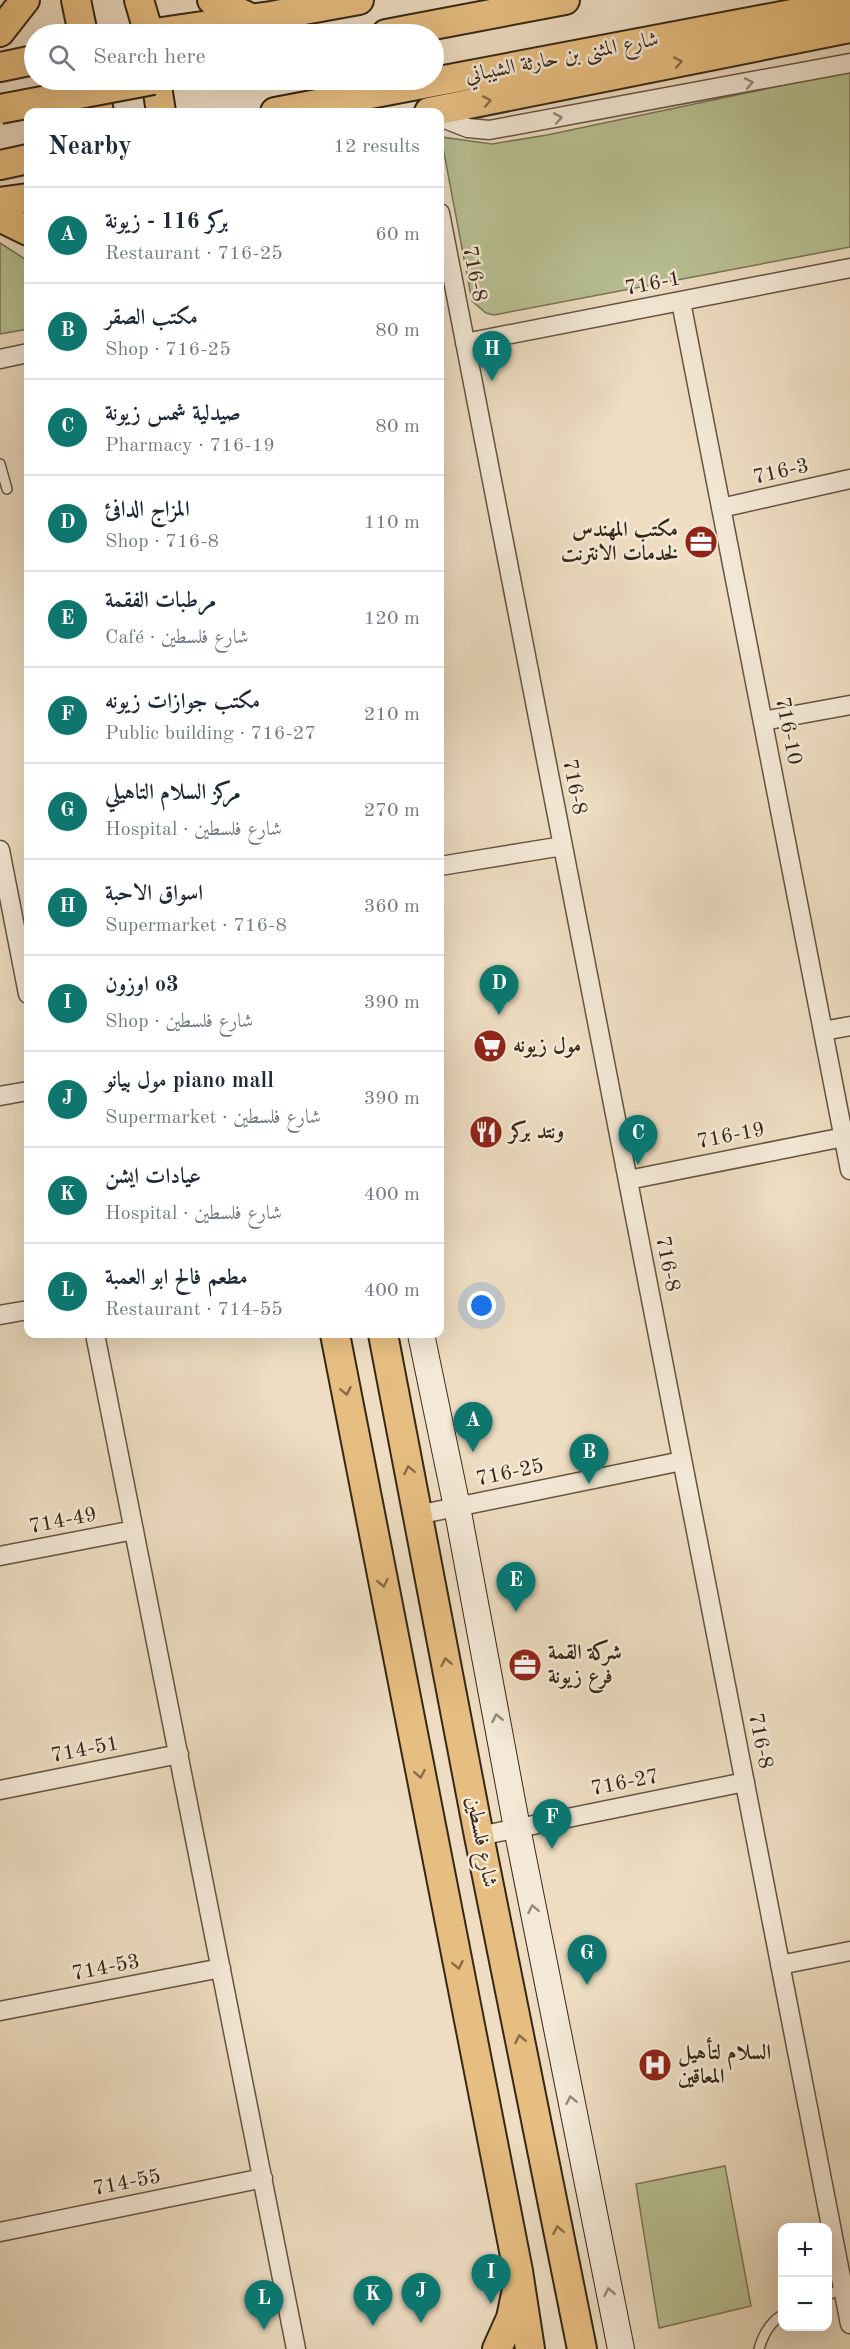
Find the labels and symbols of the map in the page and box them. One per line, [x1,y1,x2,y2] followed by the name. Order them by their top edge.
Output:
[464,29,662,93] street label: شارع المثنى بن حارثة الشيباني
[673,56,683,69] one-way arrow
[744,77,754,90] one-way arrow
[481,95,491,108] one-way arrow
[552,112,562,125] one-way arrow
[458,244,490,304] street label: 716-8
[623,268,683,300] street label: 716-1
[472,332,512,381] pin: H
[751,455,811,489] street label: 716-3
[561,518,679,565] place label: مكتب المهندس لخدمات الانترنت
[683,524,719,560] office icon: مكتب المهندس لخدمات الانترنت
[771,695,805,767] street label: 716-10
[558,757,590,817] street label: 716-8
[480,966,518,1015] pin: D
[472,1028,508,1064] supermarket icon: مول زيونه
[513,1035,581,1058] place label: مول زيونه
[468,1114,504,1150] restaurant icon: ونتد بركر
[618,1116,658,1165] pin: C
[695,1119,767,1153] street label: 716-19
[507,1120,564,1144] place label: ونتد بركر
[651,1234,683,1294] street label: 716-8
[467,1291,496,1320] your location
[339,1386,352,1396] one-way arrow
[454,1402,492,1452] pin: A
[570,1434,608,1484] pin: B
[474,1456,546,1490] street label: 716-25
[403,1466,416,1476] one-way arrow
[27,1504,99,1538] street label: 714-49
[496,1562,536,1612] pin: E
[376,1577,389,1587] one-way arrow
[548,1639,622,1693] place label: شركة القمة فرع زيونة
[507,1647,543,1683] office icon: شركة القمة فرع زيونة
[440,1657,453,1667] one-way arrow
[744,1711,776,1771] street label: 716-8
[491,1713,503,1722] one-way arrow
[49,1733,121,1767] street label: 714-51
[589,1766,661,1800] street label: 716-27
[413,1769,426,1779] one-way arrow
[456,1795,500,1890] street label: شارع فلسطين
[532,1800,572,1849] pin: F
[528,1904,541,1914] one-way arrow
[568,1936,606,1985] pin: G
[70,1951,142,1985] street label: 714-53
[451,1960,464,1970] one-way arrow
[514,2034,527,2044] one-way arrow
[678,2037,771,2088] place label: السلام لتأهيل المعاقين
[637,2047,673,2083] hospital icon: السلام لتأهيل المعاقين
[565,2096,578,2106] one-way arrow
[91,2166,163,2200] street label: 714-55
[552,2225,565,2235] one-way arrow
[472,2254,510,2304] pin: I
[402,2274,440,2323] pin: J
[354,2276,392,2326] pin: K
[244,2280,284,2330] pin: L
[603,2287,616,2297] one-way arrow

